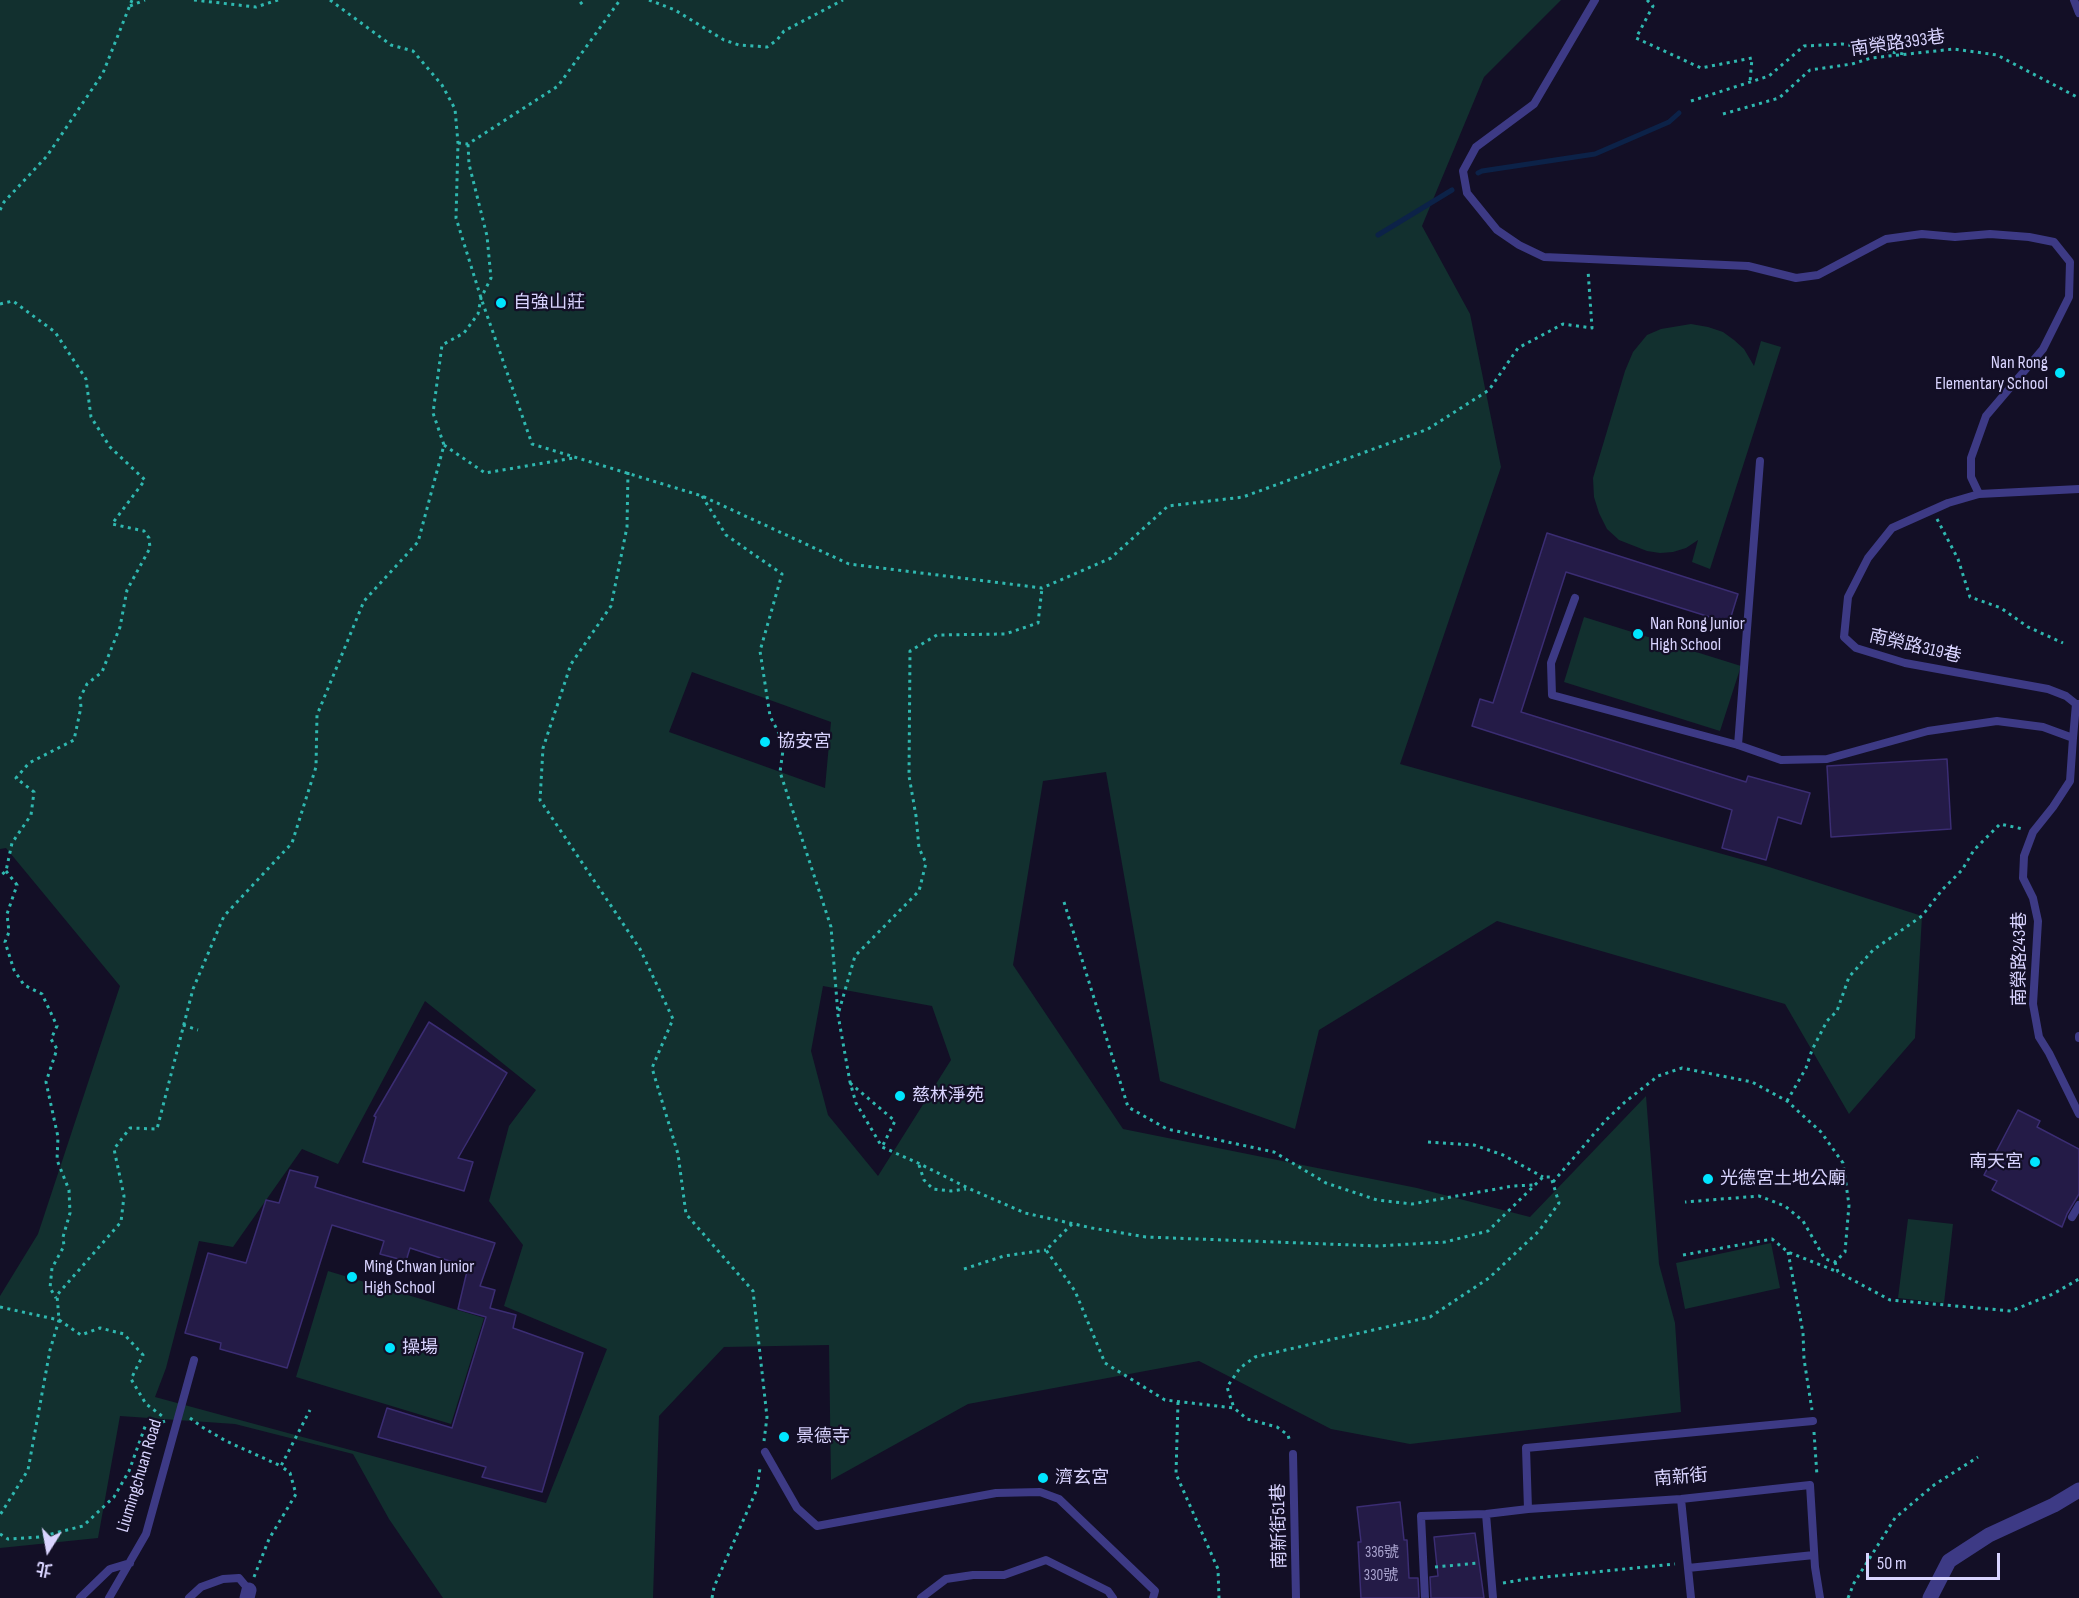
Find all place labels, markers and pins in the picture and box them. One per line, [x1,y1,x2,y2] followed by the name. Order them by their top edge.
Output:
[513,292,585,314] place label: 自強山莊
[494,296,508,310] marker: 自強山莊
[1935,352,2048,394] place label: Nan Rong Elementary School
[2053,366,2067,380] marker: Nan Rong Elementary School
[1650,613,1745,656] place label: Nan Rong Junior High School
[1631,627,1645,641] marker: Nan Rong Junior High School
[777,731,831,753] place label: 協安宮
[758,735,772,749] marker: 協安宮
[912,1085,984,1107] place label: 慈林淨苑
[893,1089,907,1103] marker: 慈林淨苑
[1969,1151,2023,1173] place label: 南天宮
[2028,1155,2042,1169] marker: 南天宮
[1720,1168,1846,1190] place label: 光德宮土地公廟
[1701,1172,1715,1186] marker: 光德宮土地公廟
[364,1256,474,1298] place label: Ming Chwan Junior High School
[345,1270,359,1284] marker: Ming Chwan Junior High School
[402,1337,438,1359] place label: 操場
[383,1341,397,1355] marker: 操場
[796,1426,850,1448] place label: 景德寺
[777,1430,791,1444] marker: 景德寺
[1055,1467,1109,1489] place label: 濟玄宮
[1036,1471,1050,1485] marker: 濟玄宮

